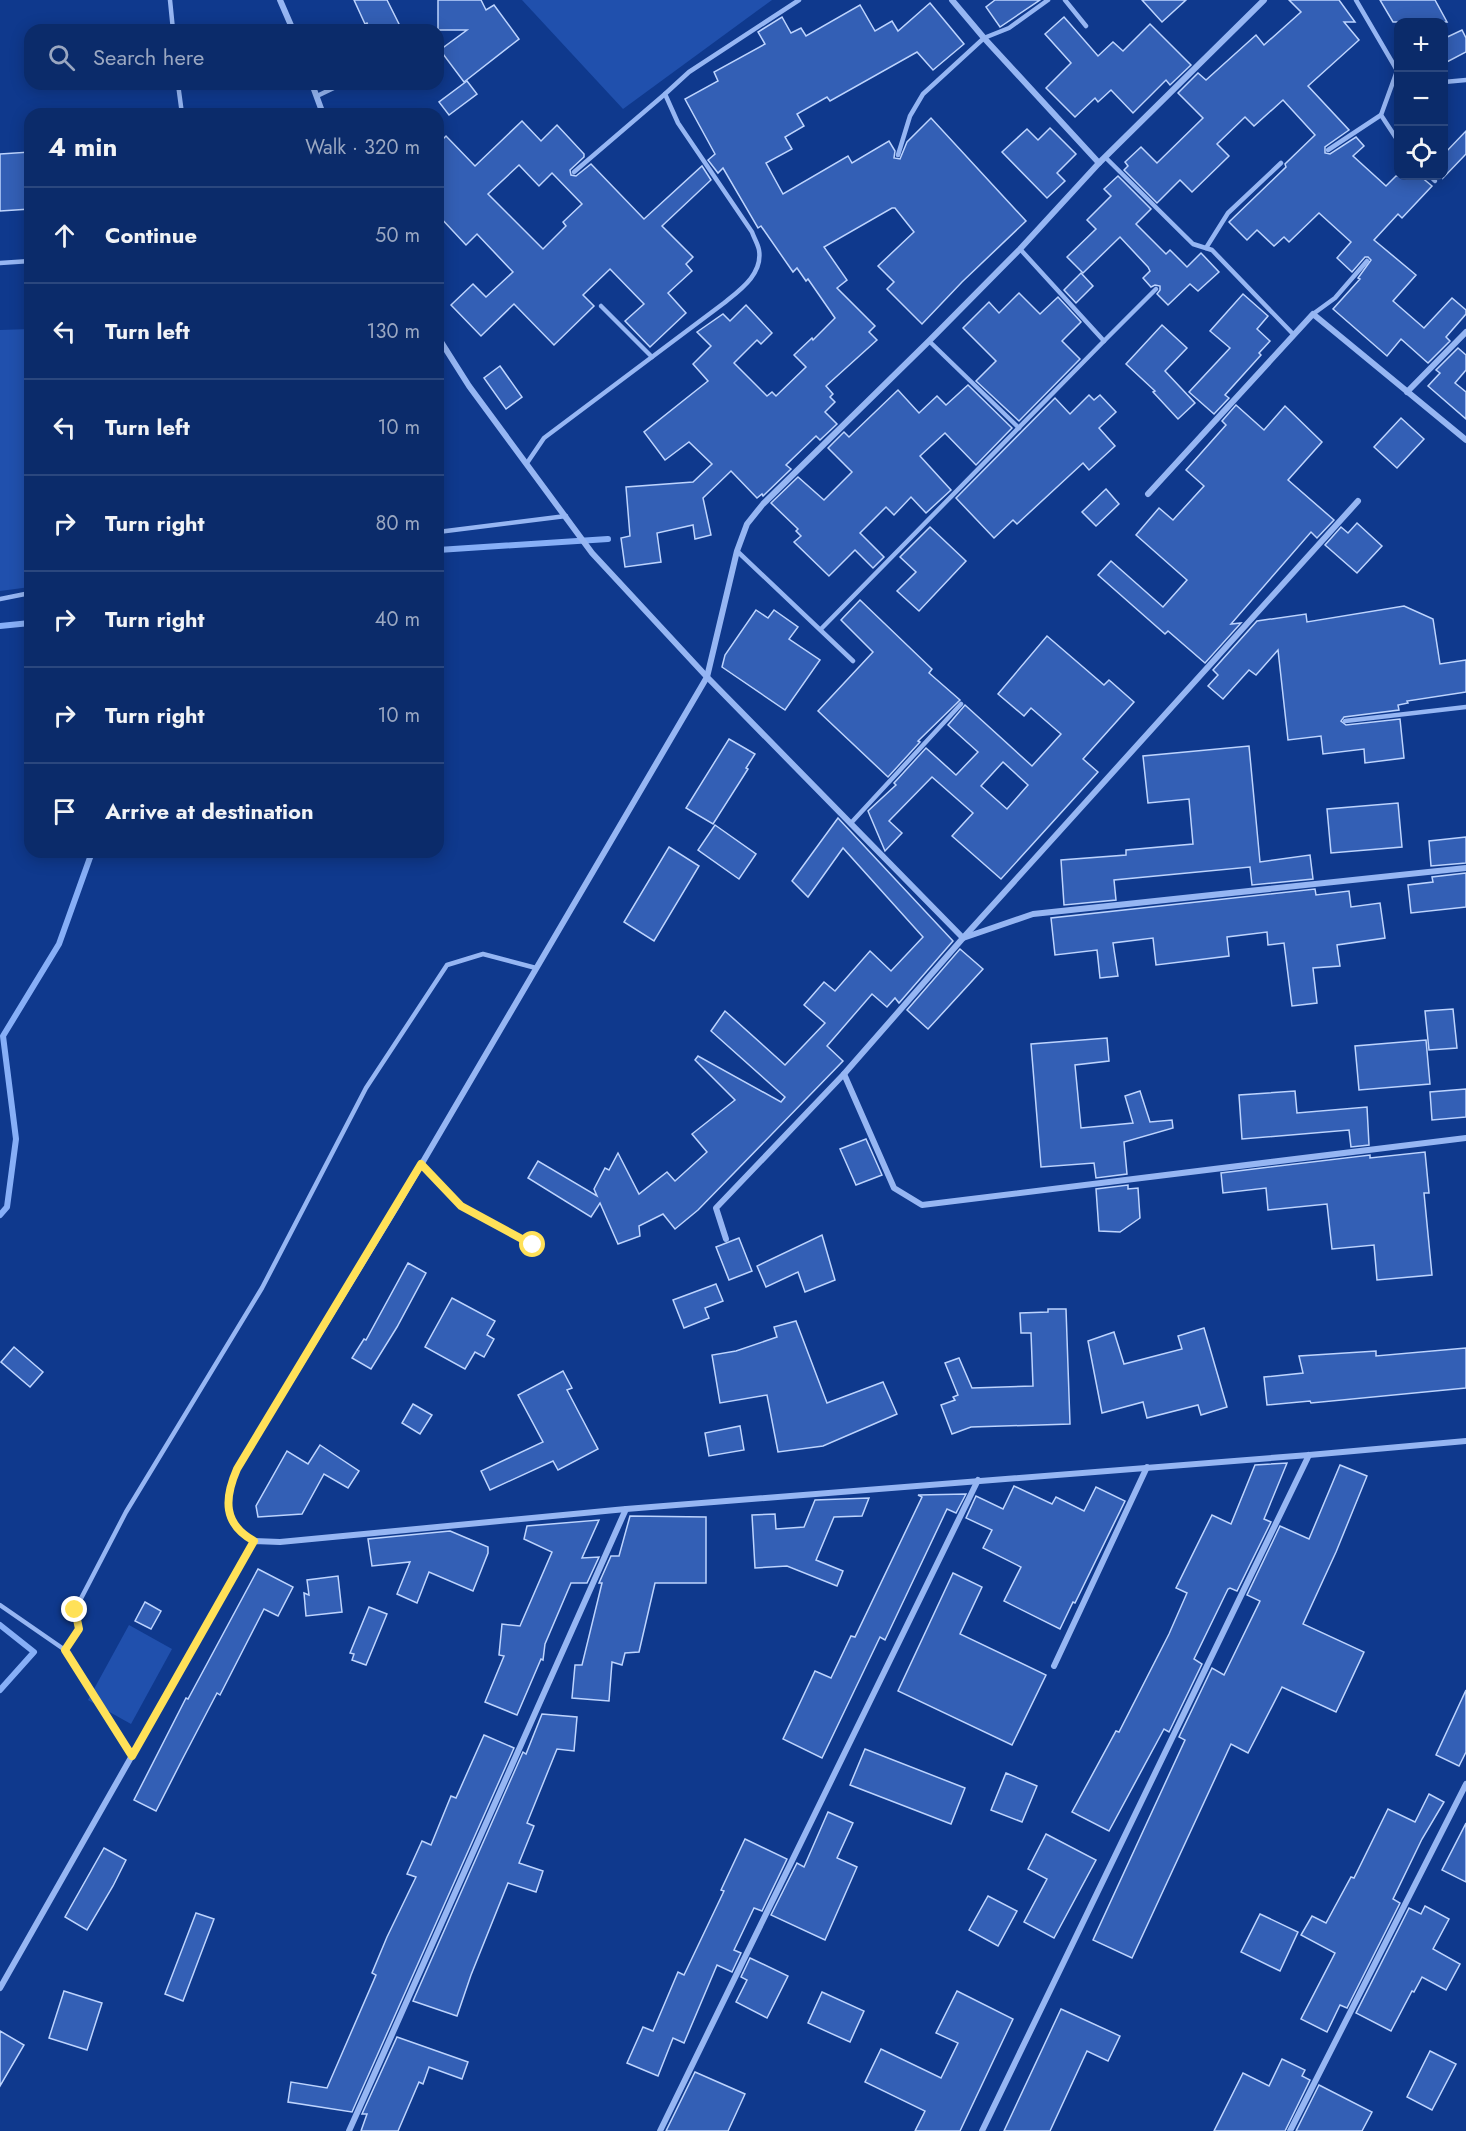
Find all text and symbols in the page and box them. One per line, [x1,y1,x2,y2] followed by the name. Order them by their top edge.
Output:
[1394,18,1448,180] map controls
[1394,18,1448,72] button: +
[24,24,444,90] search box
[45,41,78,74] icon: search
[93,41,204,73] text: Search here
[1394,72,1448,126] button: −
[1394,126,1448,180] button: locate
[48,128,117,166] text: 4 min
[305,133,420,162] text: Walk · 320 m
[48,219,81,252] icon: ahead
[105,219,197,251] text: Continue
[375,221,420,250] text: 50 m
[48,315,81,348] icon: left
[105,315,190,347] text: Turn left
[366,317,420,346] text: 130 m
[48,411,81,444] icon: left
[105,411,190,443] text: Turn left
[377,413,420,442] text: 10 m
[48,507,81,540] icon: right
[105,507,205,539] text: Turn right
[375,509,420,538] text: 80 m
[48,603,81,636] icon: right
[105,603,205,635] text: Turn right
[375,605,420,634] text: 40 m
[48,699,81,732] icon: right
[105,699,205,731] text: Turn right
[377,701,420,730] text: 10 m
[48,795,81,828] icon: arrive
[105,795,314,827] text: Arrive at destination
[519,1231,545,1257] route start
[61,1596,87,1622] route end

